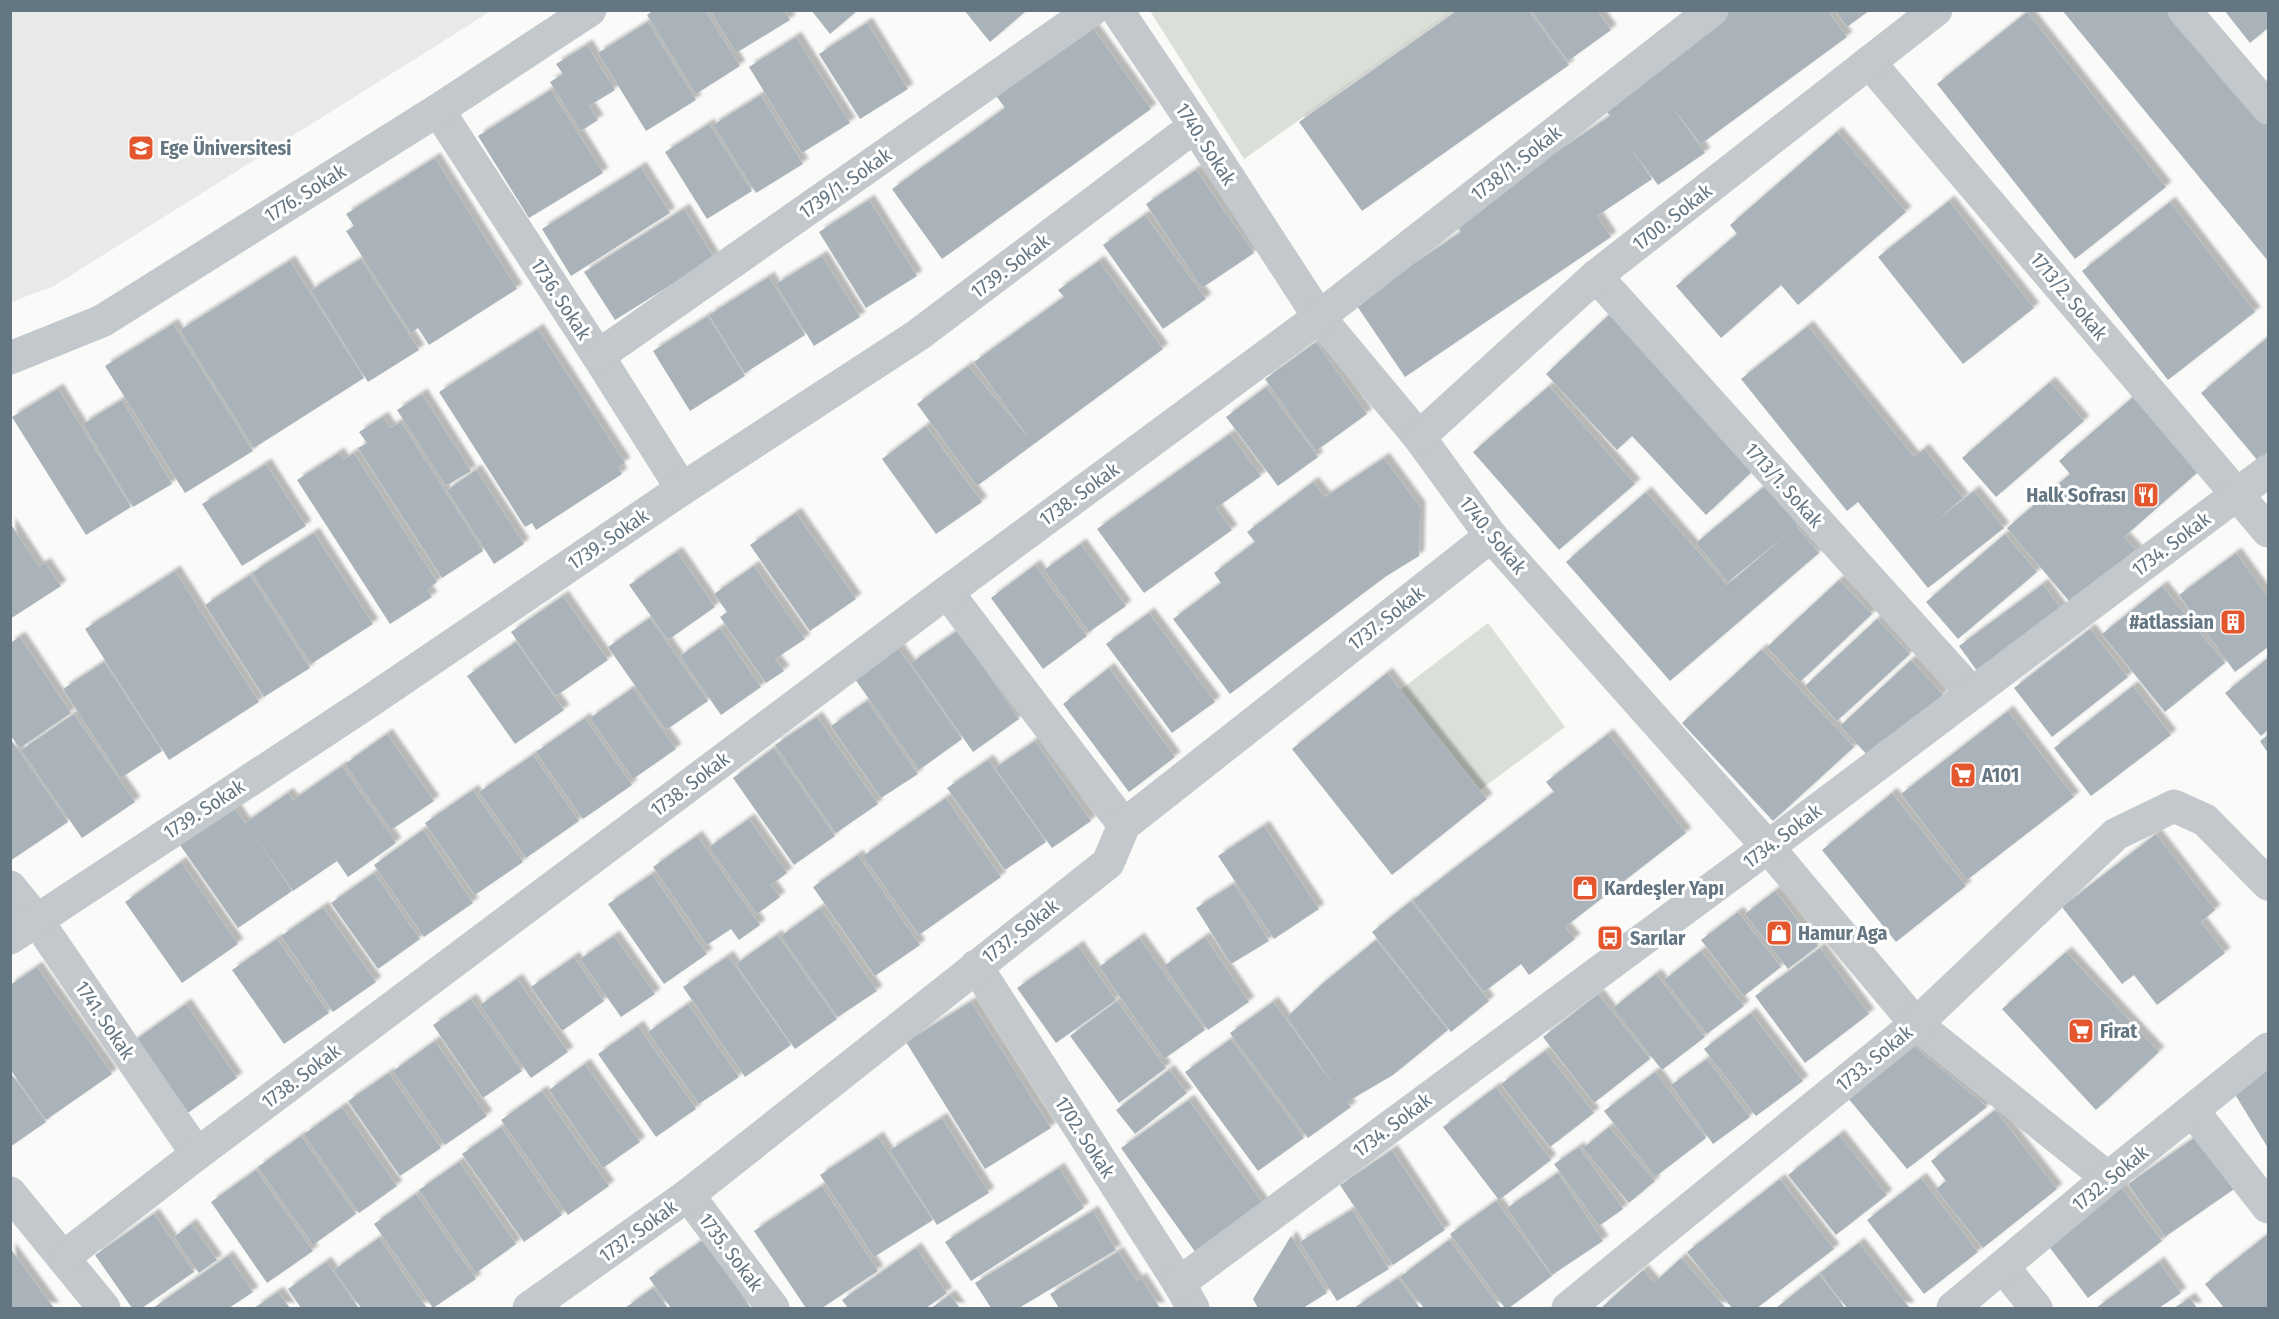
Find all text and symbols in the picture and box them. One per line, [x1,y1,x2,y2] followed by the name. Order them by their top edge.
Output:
[1171,99,1242,190] street label: 1740. Sokak
[1466,120,1567,206] street label: 1738/1. Sokak
[126,133,156,163] school or university icon: Ege Üniversitesi
[160,136,291,160] place label: Ege Üniversitesi
[794,142,896,224] street label: 1739/1. Sokak
[260,158,351,227] street label: 1776. Sokak
[1628,178,1717,255] street label: 1700. Sokak
[966,228,1054,303] street label: 1739. Sokak
[2025,247,2113,345] street label: 1713/2. Sokak
[526,254,597,345] street label: 1736. Sokak
[1740,438,1829,533] street label: 1713/1. Sokak
[1035,457,1124,531] street label: 1738. Sokak
[2131,480,2161,510] restaurant icon: Halk Sofrası
[2026,483,2126,507] place label: Halk Sofrası
[1454,491,1532,579] street label: 1740. Sokak
[563,503,653,575] street label: 1739. Sokak
[2127,506,2215,581] street label: 1734. Sokak
[1343,580,1429,655] street label: 1737. Sokak
[2218,607,2248,637] building icon: #atlassian
[2129,610,2214,634] place label: #atlassian
[646,746,735,821] street label: 1738. Sokak
[1948,760,1978,790] supermarket icon: A101
[1981,763,2019,787] place label: A101
[159,774,250,844] street label: 1739. Sokak
[1738,798,1826,873] street label: 1734. Sokak
[1570,873,1600,903] shop icon: Kardeşler Yapı
[1604,876,1724,900] place label: Kardeşler Yapı
[977,893,1063,968] street label: 1737. Sokak
[1764,918,1794,948] shop icon: Hamur Aga
[1798,921,1887,945] place label: Hamur Aga
[1595,923,1625,953] bus stop icon: Sarılar
[1630,926,1686,950] place label: Sarılar
[70,976,140,1064] street label: 1741. Sokak
[2066,1016,2096,1046] supermarket icon: Firat
[2100,1019,2138,1043] place label: Firat
[1831,1020,1918,1096] street label: 1733. Sokak
[257,1038,346,1113] street label: 1738. Sokak
[1348,1087,1436,1162] street label: 1734. Sokak
[1050,1092,1121,1183] street label: 1702. Sokak
[2067,1140,2153,1216] street label: 1732. Sokak
[594,1194,682,1267] street label: 1737. Sokak
[694,1208,769,1296] street label: 1735. Sokak

